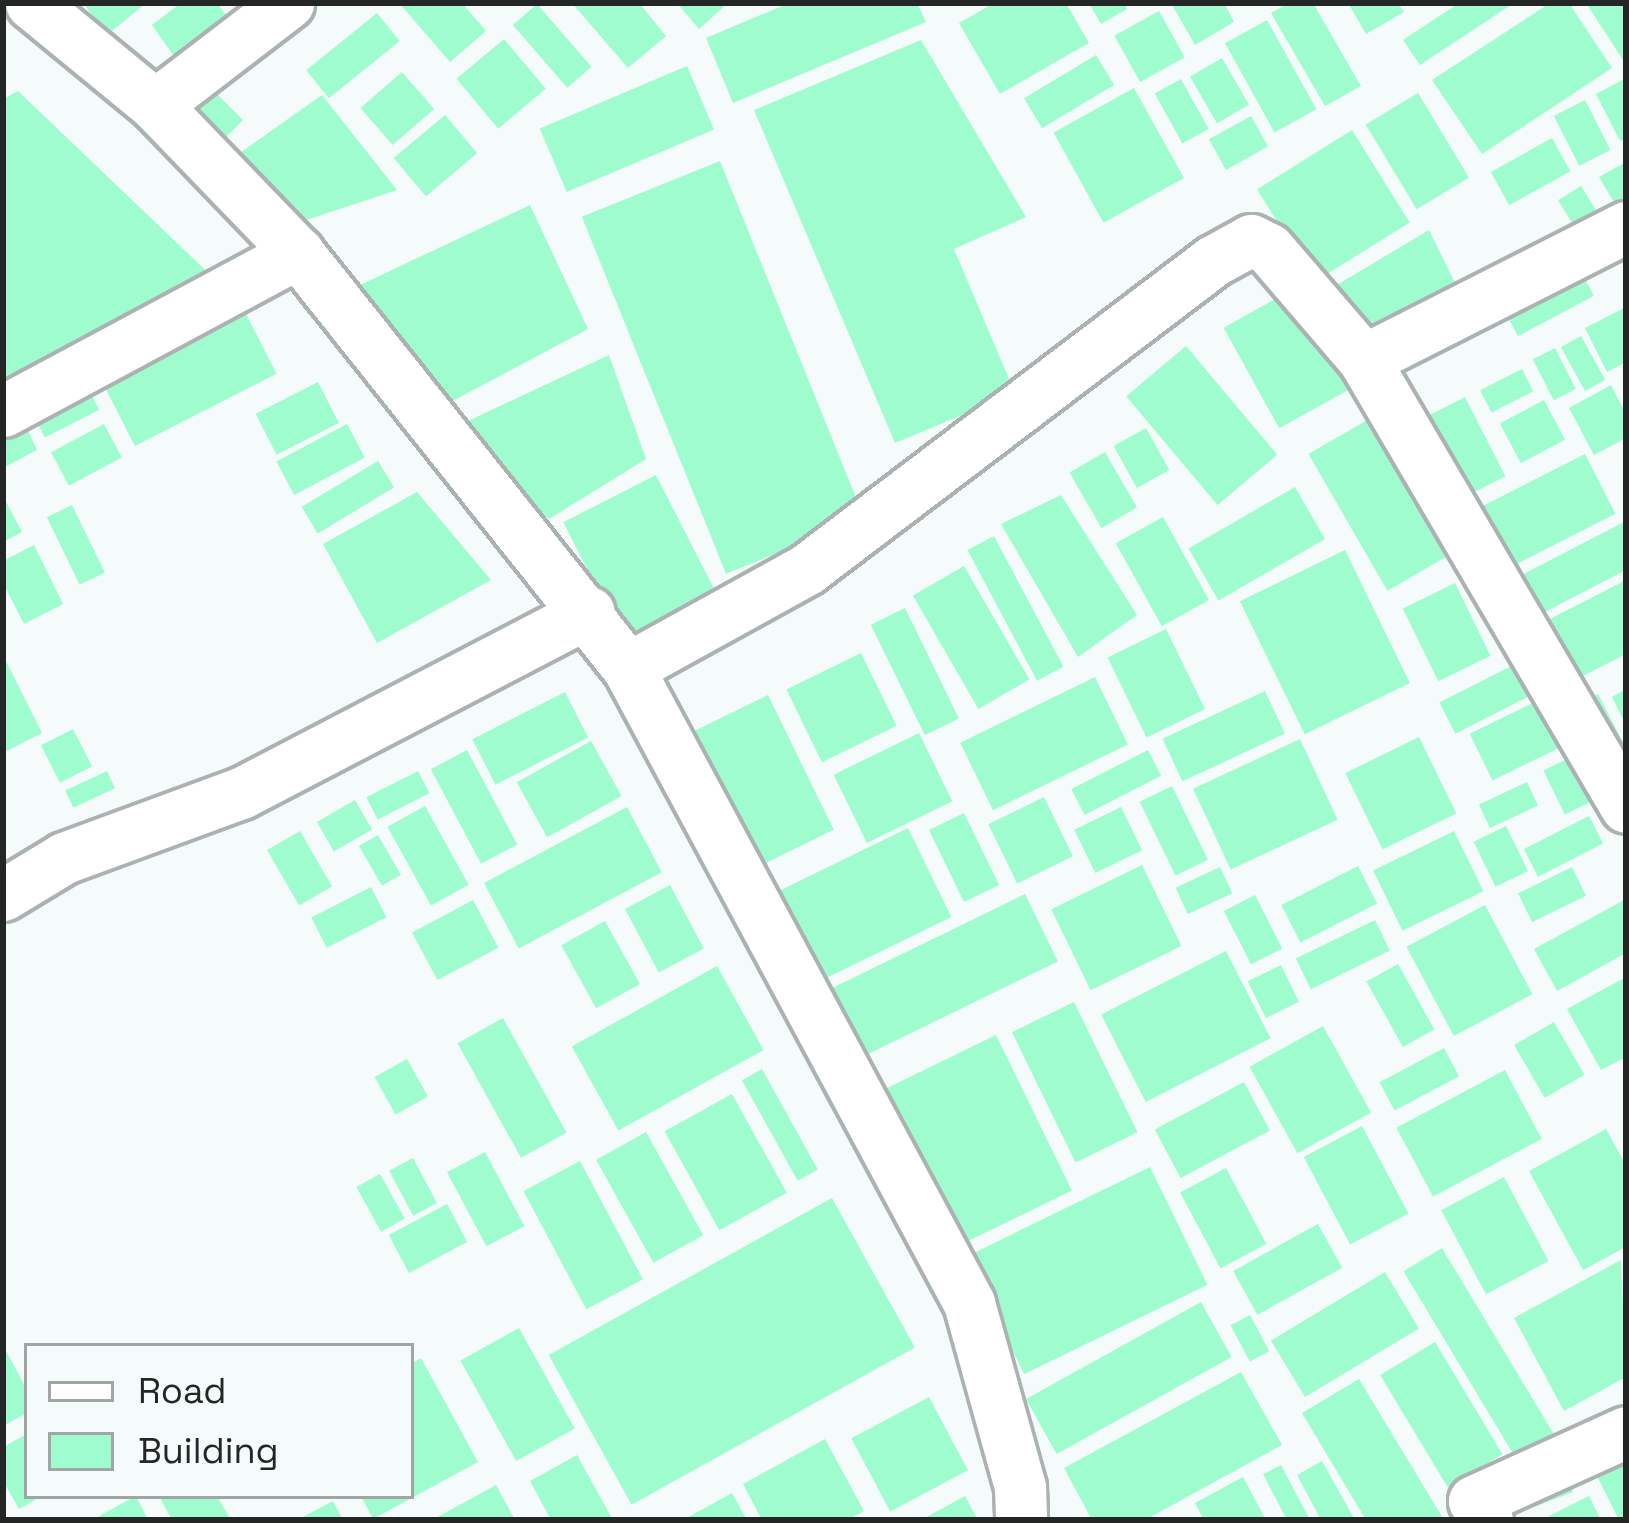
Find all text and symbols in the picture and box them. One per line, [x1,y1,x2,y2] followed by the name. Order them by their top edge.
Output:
[24,1343,414,1499] legend
[138,1368,226,1414] text: Road
[138,1428,279,1474] text: Building

